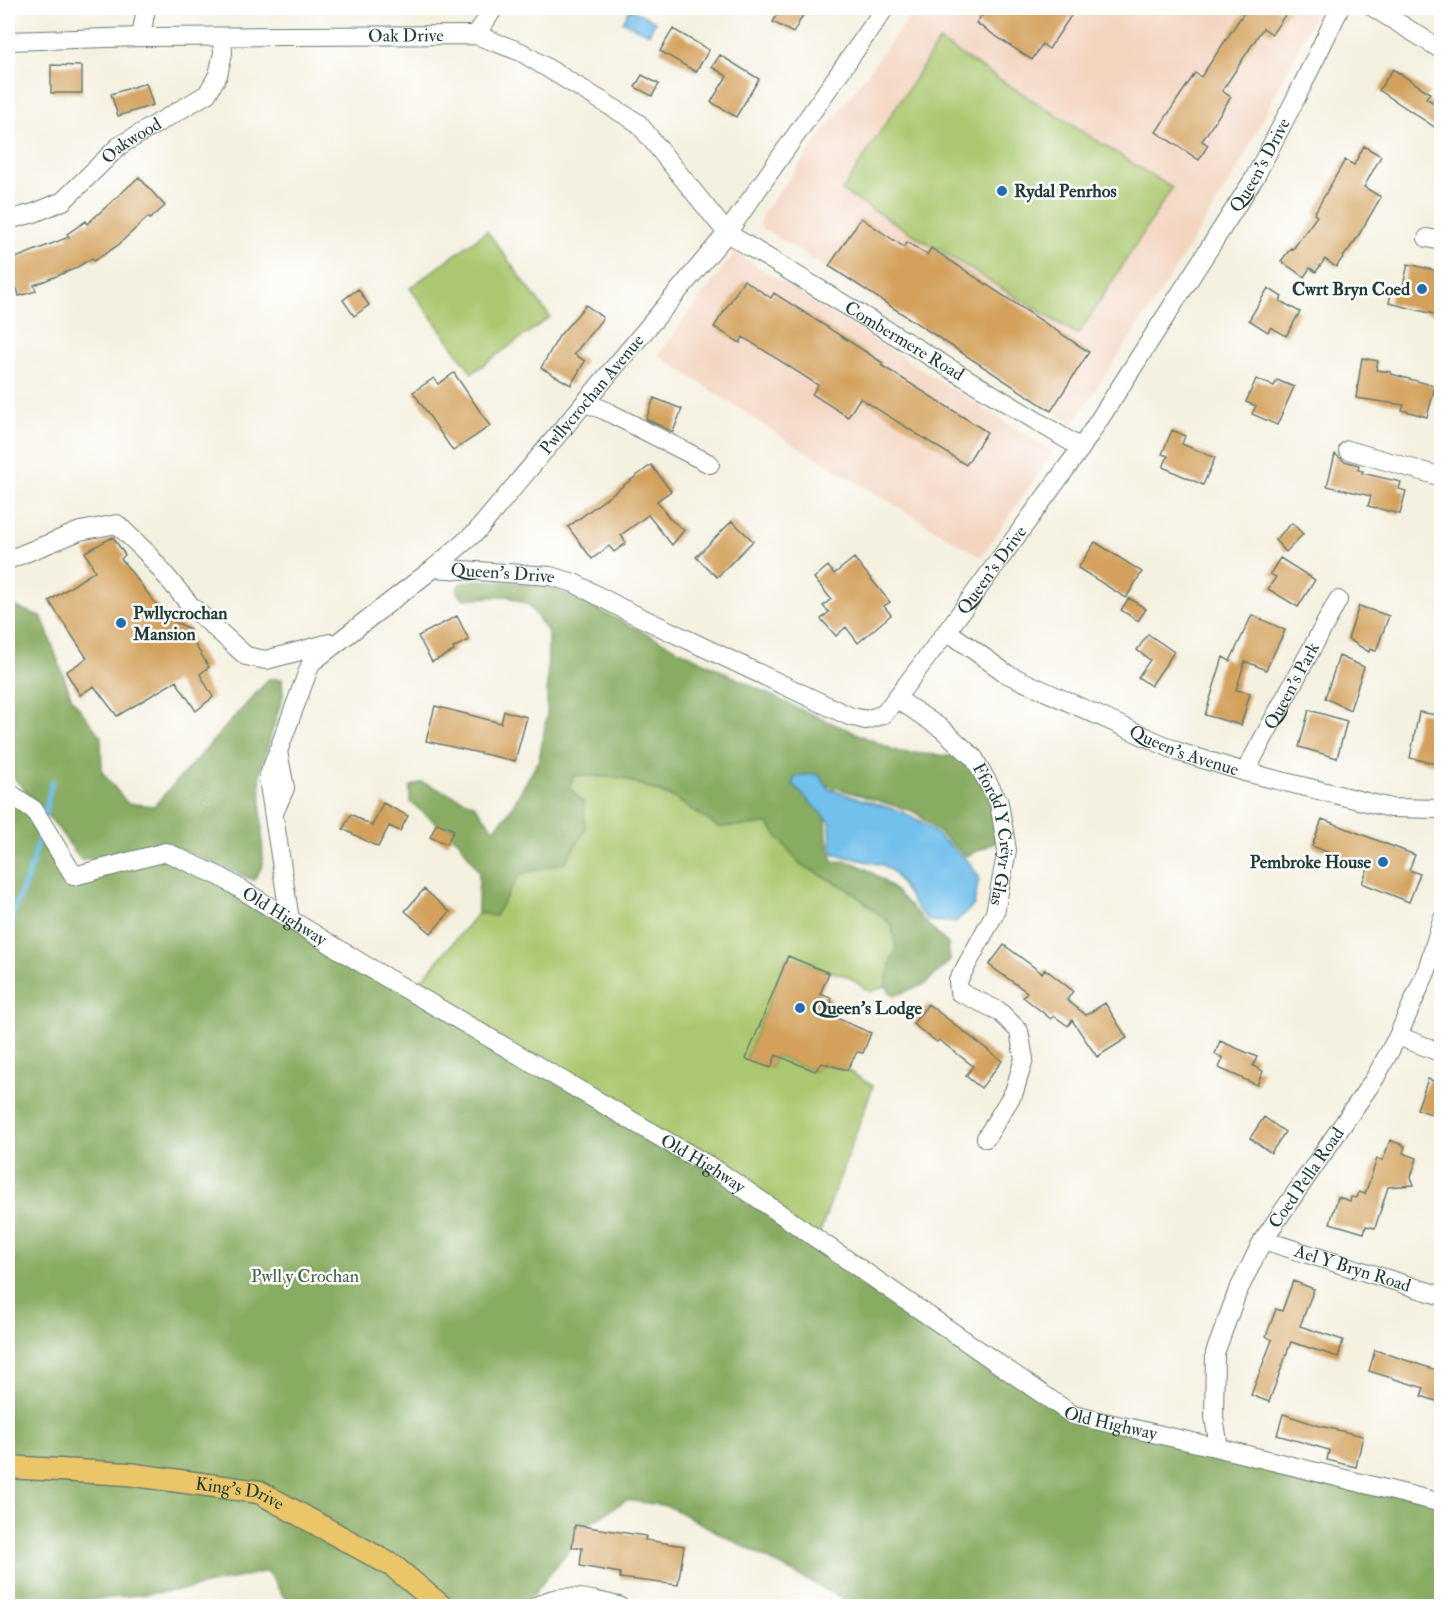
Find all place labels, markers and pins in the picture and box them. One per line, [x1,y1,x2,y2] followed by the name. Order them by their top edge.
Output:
[1014,180,1117,203] place label: Rydal Penrhos
[995,184,1009,198] marker: Rydal Penrhos
[1292,278,1410,301] place label: Cwrt Bryn Coed
[1415,282,1429,296] marker: Cwrt Bryn Coed
[132,602,228,646] place label: Pwllycrochan Mansion
[114,616,128,630] marker: Pwllycrochan Mansion
[1250,851,1371,874] place label: Pembroke House
[1376,855,1390,869] marker: Pembroke House
[812,997,923,1020] place label: Queen's Lodge
[793,1001,807,1015] marker: Queen's Lodge

